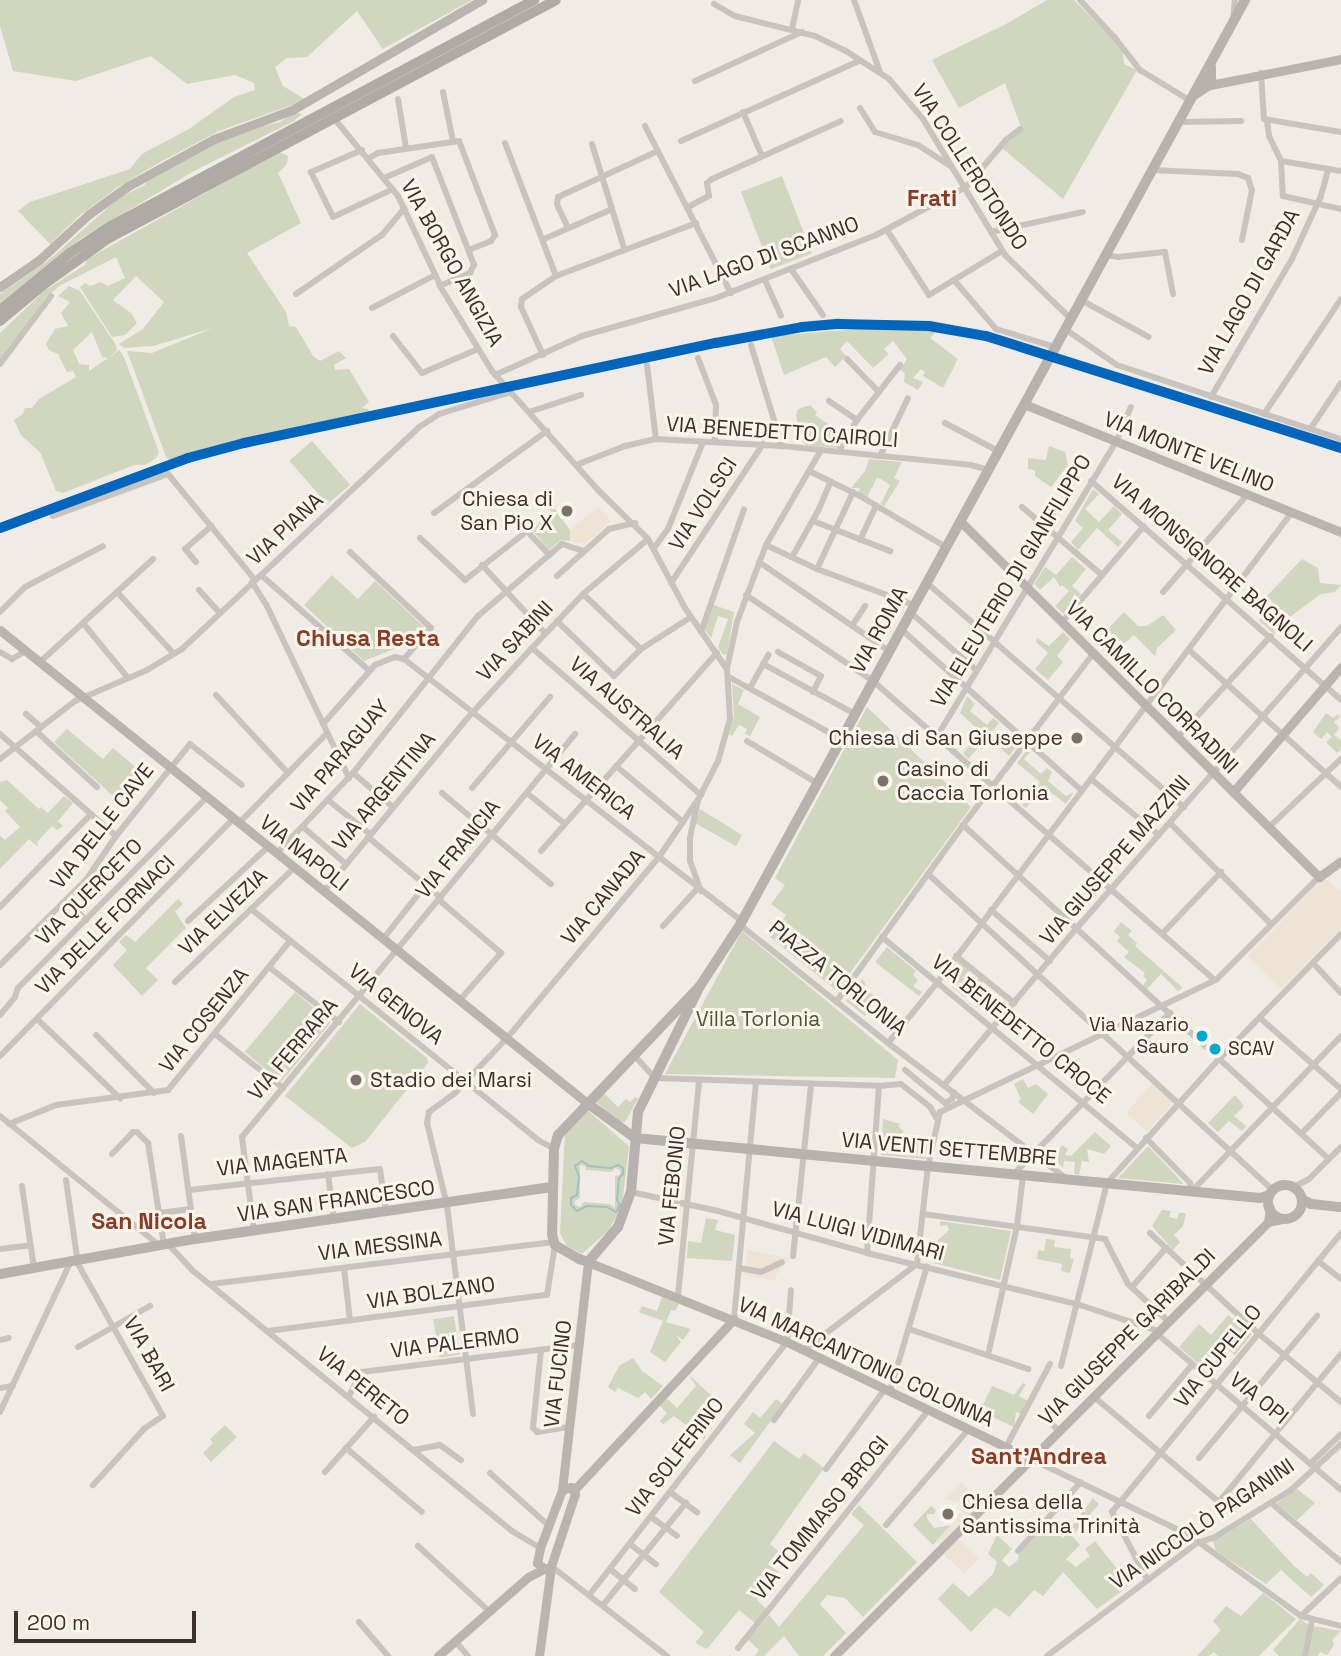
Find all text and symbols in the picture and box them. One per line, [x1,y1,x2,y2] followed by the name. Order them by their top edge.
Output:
[907,79,1033,255] street label: VIA COLLEROTONDO
[395,175,509,351] street label: VIA BORGO ANGIZIA
[907,184,957,212] district label: Frati
[1193,204,1305,380] street label: VIA LAGO DI GARDA
[666,211,862,303] street label: VIA LAGO DI SCANNO
[1100,406,1278,498] street label: VIA MONTE VELINO
[665,411,899,453] street label: VIA BENEDETTO CAIROLI
[925,450,1097,712] street label: VIA ELEUTERIO DI GIANFILIPPO
[663,453,743,555] street label: VIA VOLSCI
[1106,469,1318,657] street label: VIA MONSIGNORE BAGNOLI
[460,486,553,536] place label: Chiesa di San Pio X
[242,487,328,571] street label: VIA PIANA
[559,503,575,519] marker: Chiesa di San Pio X
[845,582,913,678] street label: VIA ROMA
[1060,595,1244,779] street label: VIA CAMILLO CORRADINI
[471,596,559,686] street label: VIA SABINI
[296,624,440,652] district label: Chiusa Resta
[564,651,690,765] street label: VIA AUSTRALIA
[285,694,395,818] street label: VIA PARAGUAY
[828,725,1063,751] place label: Chiesa di San Giuseppe
[327,726,441,856] street label: VIA ARGENTINA
[527,729,641,825] street label: VIA AMERICA
[1069,730,1085,746] marker: Chiesa di San Giuseppe
[897,756,1049,806] place label: Casino di Caccia Torlonia
[45,758,159,894] street label: VIA DELLE CAVE
[1034,770,1196,950] street label: VIA GIUSEPPE MAZZINI
[875,773,891,789] marker: Casino di Caccia Torlonia
[410,794,506,904] street label: VIA FRANCIA
[254,809,354,897] street label: VIA NAPOLI
[30,833,148,951] street label: VIA QUERCETO
[556,844,650,950] street label: VIA CANADA
[30,850,180,1000] street label: VIA DELLE FORNACI
[173,863,273,961] street label: VIA ELVEZIA
[764,915,912,1041] street label: PIAZZA TORLONIA
[926,949,1116,1109] street label: VIA BENEDETTO CROCE
[343,958,449,1050] street label: VIA GENOVA
[154,962,254,1078] street label: VIA COSENZA
[243,993,343,1105] street label: VIA FERRARA
[695,1006,821,1032] park label: Villa Torlonia
[1089,1014,1189,1058] place label: Via Nazario Sauro
[1195,1029,1209,1043] marker: Via Nazario Sauro
[1228,1038,1274,1060] place label: SCAV
[1208,1042,1222,1056] marker: SCAV
[370,1067,532,1093] place label: Stadio dei Marsi
[348,1072,364,1088] marker: Stadio dei Marsi
[653,1125,691,1247] street label: VIA FEBONIO
[840,1127,1058,1171] street label: VIA VENTI SETTEMBRE
[215,1143,349,1181] street label: VIA MAGENTA
[235,1175,437,1227] street label: VIA SAN FRANCESCO
[769,1196,947,1266] street label: VIA LUIGI VIDIMARI
[91,1207,207,1235] district label: San Nicola
[317,1226,443,1266] street label: VIA MESSINA
[1033,1243,1221,1431] street label: VIA GIUSEPPE GARIBALDI
[365,1272,497,1314] street label: VIA BOLZANO
[734,1291,998,1433] street label: VIA MARCANTONIO COLONNA
[1169,1299,1267,1413] street label: VIA CUPELLO
[118,1312,180,1396] street label: VIA BARI
[539,1319,577,1429] street label: VIA FUCINO
[389,1323,521,1363] street label: VIA PALERMO
[312,1341,414,1431] street label: VIA PERETO
[1224,1367,1294,1429] street label: VIA OPI
[621,1392,729,1522] street label: VIA SOLFERINO
[746,1431,894,1605] street label: VIA TOMMASO BROGI
[971,1442,1107,1470] district label: Sant'Andrea
[1105,1453,1299,1595] street label: VIA NICCOLÒ PAGANINI
[962,1489,1141,1539] place label: Chiesa della Santissima Trinità
[940,1506,956,1522] marker: Chiesa della Santissima Trinità
[18,1596,200,1640] scale bar
[27,1609,90,1636] text: 200 m

